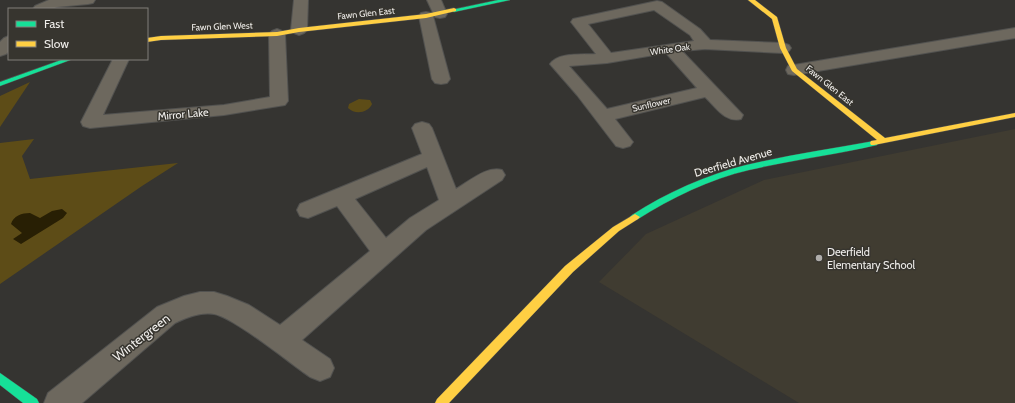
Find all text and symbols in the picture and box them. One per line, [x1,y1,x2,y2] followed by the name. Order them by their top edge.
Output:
[337,5,395,21] street label: Fawn Glen East
[8,8,148,60] legend
[44,16,64,31] text: Fast
[191,19,253,33] street label: Fawn Glen West
[44,36,69,51] text: Slow
[649,41,691,57] street label: White Oak
[804,63,856,107] street label: Fawn Glen East
[631,94,671,114] street label: Sunflower
[157,105,209,123] street label: Mirror Lake
[692,144,774,180] street label: Deerfield Avenue
[827,245,916,272] place label: Deerfield Elementary School
[814,253,824,263] marker: Deerfield Elementary School
[109,310,173,364] street label: Wintergreen

